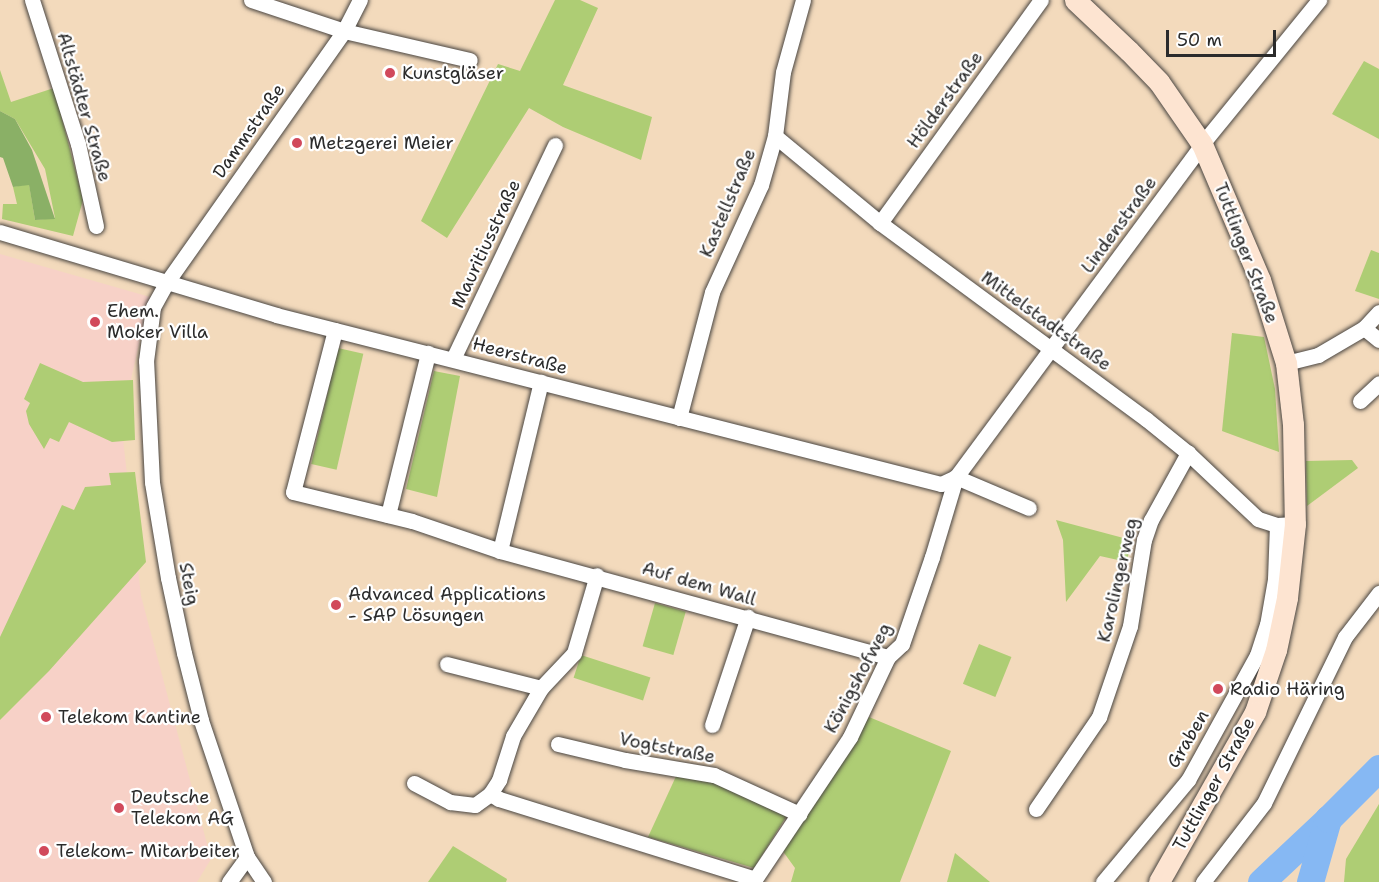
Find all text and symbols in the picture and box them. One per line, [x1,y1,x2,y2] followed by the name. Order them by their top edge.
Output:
[1169,18,1278,56] scale bar
[1177,28,1222,52] text: 50 m
[52,30,116,184] street label: Altstädter Straße
[903,47,987,153] street label: Hölderstraße
[402,62,504,84] place label: Kunstgläser
[383,66,397,80] marker: Kunstgläser
[209,80,289,182] street label: Dammstraße
[309,132,454,154] place label: Metzgerei Meier
[290,136,304,150] marker: Metzgerei Meier
[695,145,761,261] street label: Kastellstraße
[1077,172,1161,278] street label: Lindenstraße
[447,176,525,312] street label: Mauritiusstraße
[1209,180,1283,326] street label: Tuttlinger Straße
[977,267,1115,375] street label: Mittelstadtstraße
[107,301,208,344] place label: Ehem. Moker Villa
[88,315,102,329] marker: Ehem. Moker Villa
[470,333,570,379] street label: Heerstraße
[1093,516,1143,644] street label: Karolingerweg
[640,557,758,611] street label: Auf dem Wall
[174,561,204,607] street label: Steig
[348,584,546,626] place label: Advanced Applications - SAP Lösungen
[329,598,343,612] marker: Advanced Applications - SAP Lösungen
[820,619,896,737] street label: Königshofweg
[1230,678,1345,700] place label: Radio Häring
[1211,682,1225,696] marker: Radio Häring
[58,706,201,728] place label: Telekom Kantine
[1162,706,1214,772] street label: Graben
[39,710,53,724] marker: Telekom Kantine
[1168,714,1260,854] street label: Tuttlinger Straße
[617,728,717,768] street label: Vogtstraße
[131,787,234,830] place label: Deutsche Telekom AG
[112,801,126,815] marker: Deutsche Telekom AG
[56,840,240,862] place label: Telekom- Mitarbeiter
[37,844,51,858] marker: Telekom- Mitarbeiter

